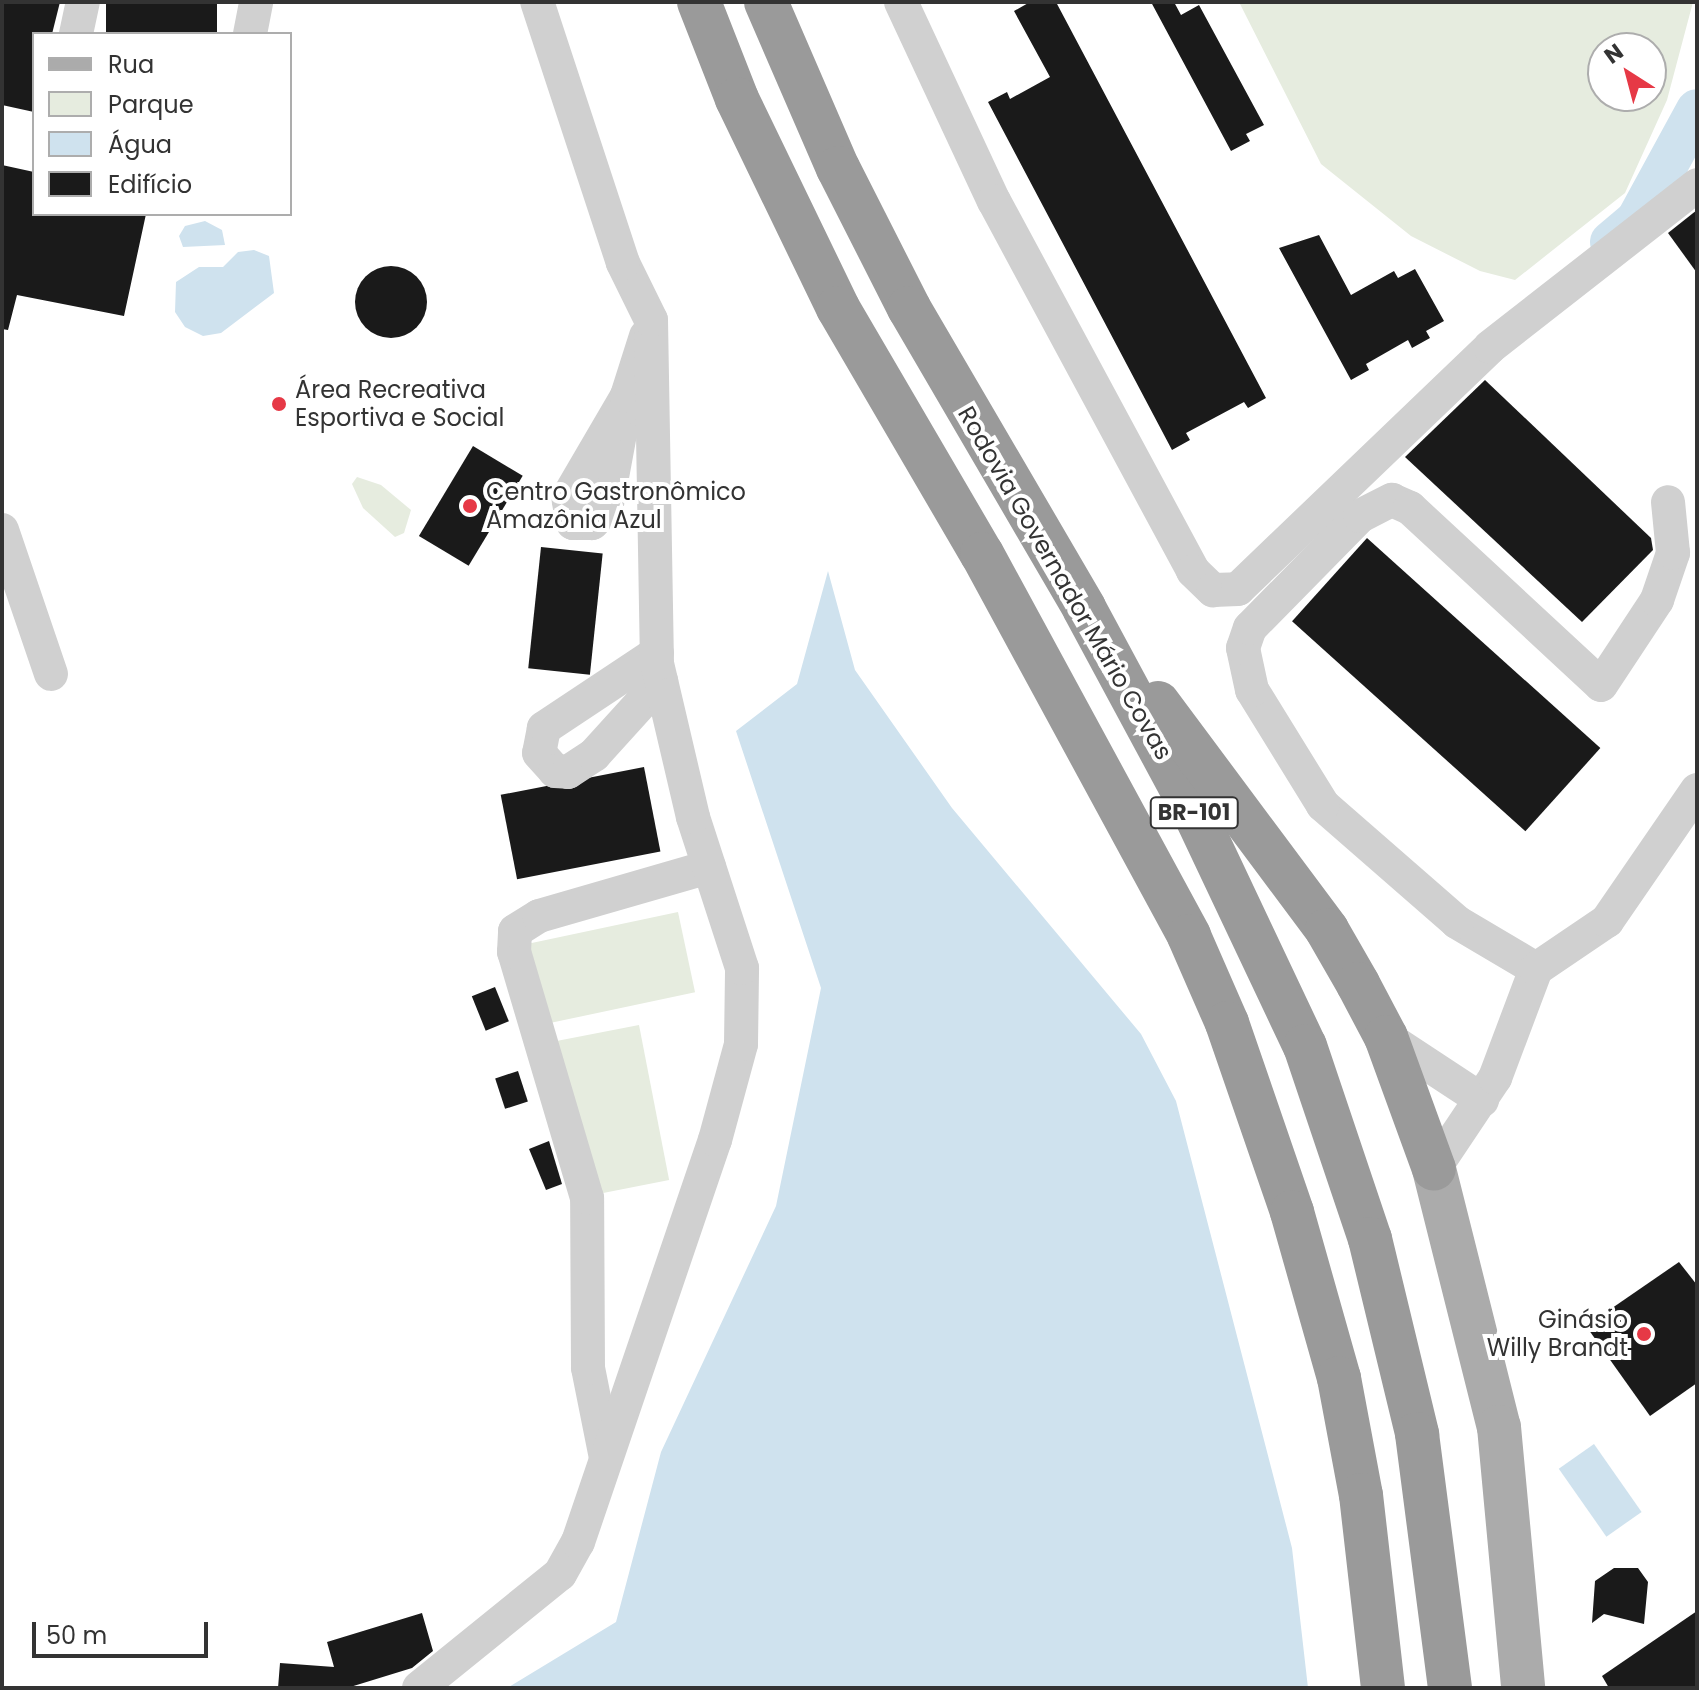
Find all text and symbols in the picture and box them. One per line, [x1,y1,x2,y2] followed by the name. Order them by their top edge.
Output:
[32,32,292,216] legend
[1587,32,1667,112] north arrow
[1598,36,1630,71] text: N
[108,48,154,81] text: Rua
[108,88,194,121] text: Parque
[108,128,172,161] text: Água
[108,168,192,201] text: Edifício
[295,376,504,432] place label: Área Recreativa Esportiva e Social
[270,395,288,413] marker: Área Recreativa Esportiva e Social
[952,401,1178,765] street label: Rodovia Governador Mário Covas
[486,478,746,534] place label: Centro Gastronômico Amazônia Azul
[461,497,479,515] marker: Centro Gastronômico Amazônia Azul
[1148,795,1240,831] road number: BR-101
[1487,1306,1628,1362] place label: Ginásio Willy Brandt
[1635,1325,1653,1343] marker: Ginásio Willy Brandt
[36,1606,212,1656] scale bar
[46,1619,107,1652] text: 50 m

